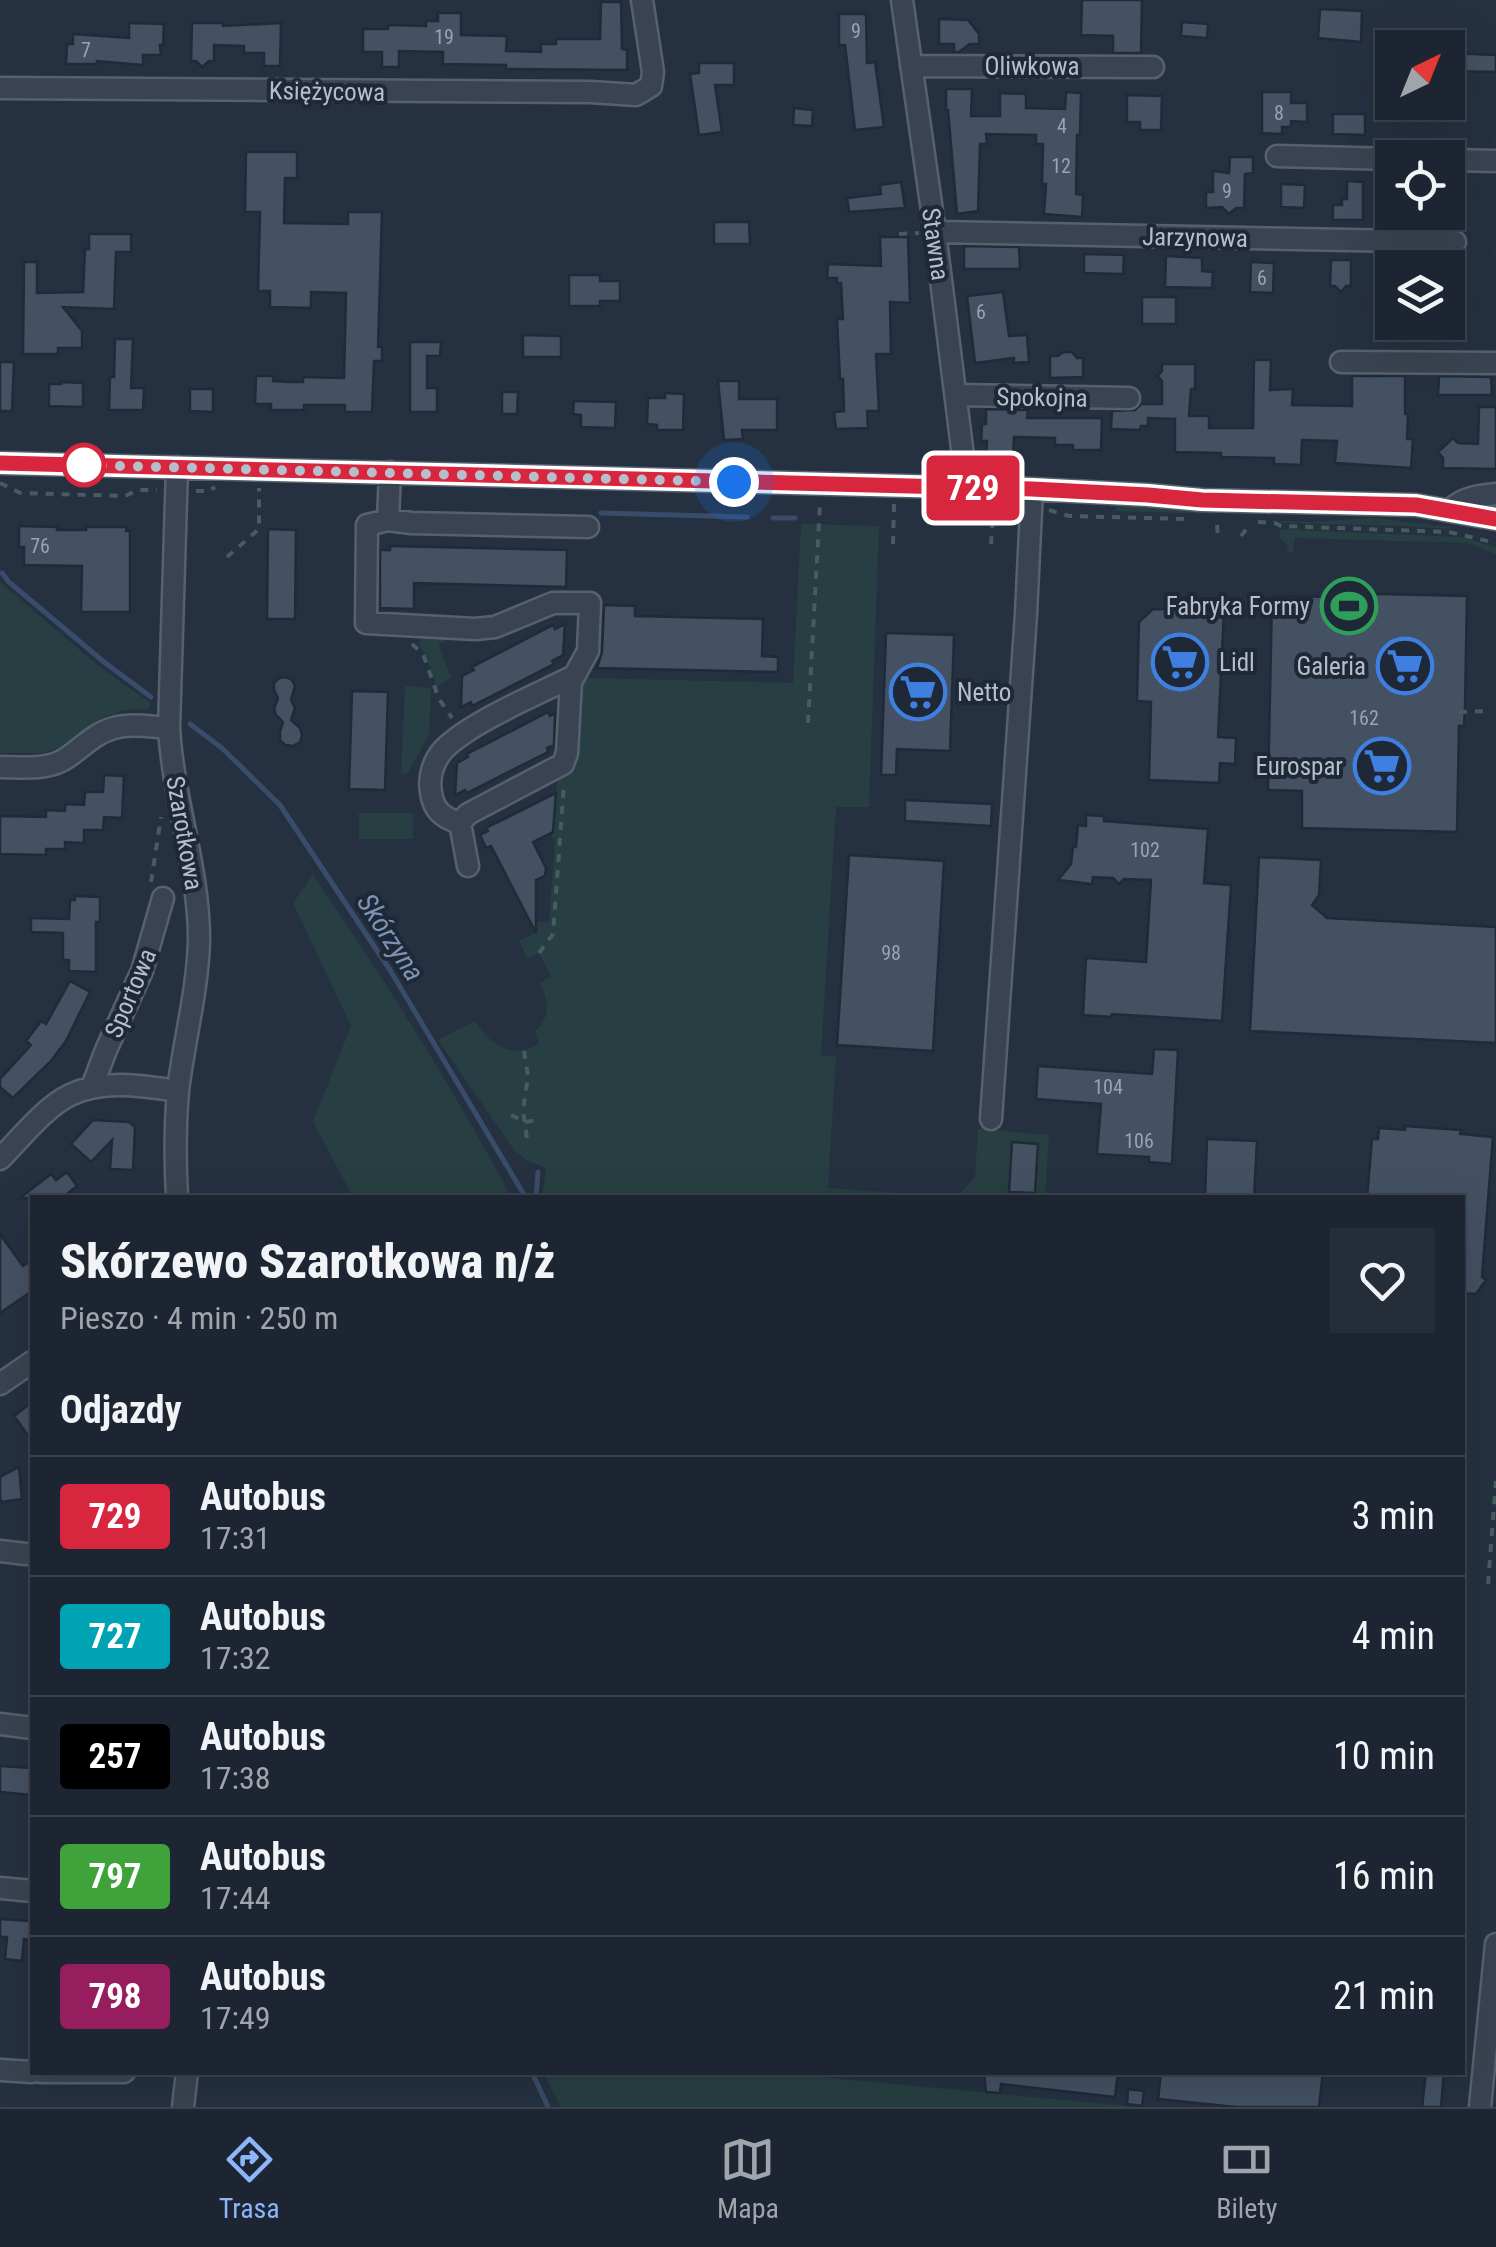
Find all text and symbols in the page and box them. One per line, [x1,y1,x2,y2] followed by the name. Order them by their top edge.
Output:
[851,19,861,43] house number: 9
[434,25,454,49] house number: 19
[1375,30,1465,120] north arrow
[1375,30,1465,340] map controls
[81,38,91,62] house number: 7
[985,52,1079,81] street label: Oliwkowa
[269,76,385,107] street label: Księżycowa
[1274,101,1284,125] house number: 8
[1057,114,1067,138] house number: 4
[1375,140,1465,230] button: locate
[1051,154,1071,178] house number: 12
[1222,179,1232,203] house number: 9
[916,206,955,282] street label: Stawna
[1142,222,1248,253] street label: Jarzynowa
[1375,250,1465,340] button: layers
[1257,266,1267,290] house number: 6
[976,300,986,324] house number: 6
[996,382,1088,413] street label: Spokojna
[63,444,105,486] unlabelled marker
[916,456,1030,520] line badge: 729
[709,457,759,507] your location
[946,468,1000,509] text: 729
[30,534,50,558] house number: 76
[1319,576,1379,636] sports icon: Fabryka Formy
[1166,592,1310,621] place label: Fabryka Formy
[1150,632,1210,692] supermarket icon: Lidl
[1375,636,1435,696] supermarket icon: Galeria
[1219,648,1255,677] place label: Lidl
[1296,652,1366,681] place label: Galeria
[888,662,948,722] supermarket icon: Netto
[957,678,1011,707] place label: Netto
[1349,706,1379,730] house number: 162
[1352,736,1412,796] supermarket icon: Eurospar
[1255,752,1343,781] place label: Eurospar
[160,774,209,892] street label: Szarotkowa
[1130,838,1160,862] house number: 102
[350,887,431,987] water label: Skórzyna
[881,941,901,965] house number: 98
[99,944,162,1042] street label: Sportowa
[1093,1075,1123,1099] house number: 104
[1124,1129,1154,1153] house number: 106
[1330,1228,1435,1333] button: heart
[60,1233,555,1290] text: Skórzewo Szarotkowa n/ż
[60,1299,338,1337] text: Pieszo · 4 min · 250 m
[60,1388,182,1432] text: Odjazdy
[200,1475,326,1519] text: Autobus
[1352,1494,1435,1538] text: 3 min
[88,1496,142,1537] text: 729
[200,1519,271,1557] text: 17:31
[200,1595,326,1639] text: Autobus
[1352,1614,1435,1658] text: 4 min
[88,1616,142,1657] text: 727
[200,1639,271,1677] text: 17:32
[200,1715,326,1759] text: Autobus
[1333,1734,1435,1778] text: 10 min
[88,1736,142,1777] text: 257
[200,1759,271,1797] text: 17:38
[200,1835,326,1879] text: Autobus
[1333,1854,1435,1898] text: 16 min
[88,1856,142,1897] text: 797
[200,1879,271,1917] text: 17:44
[200,1955,326,1999] text: Autobus
[1333,1974,1435,2018] text: 21 min
[88,1976,142,2017] text: 798
[200,1999,271,2037] text: 17:49
[219,2132,280,2225] tab: Trasa
[717,2132,779,2225] tab: Mapa
[1216,2132,1277,2225] tab: Bilety

